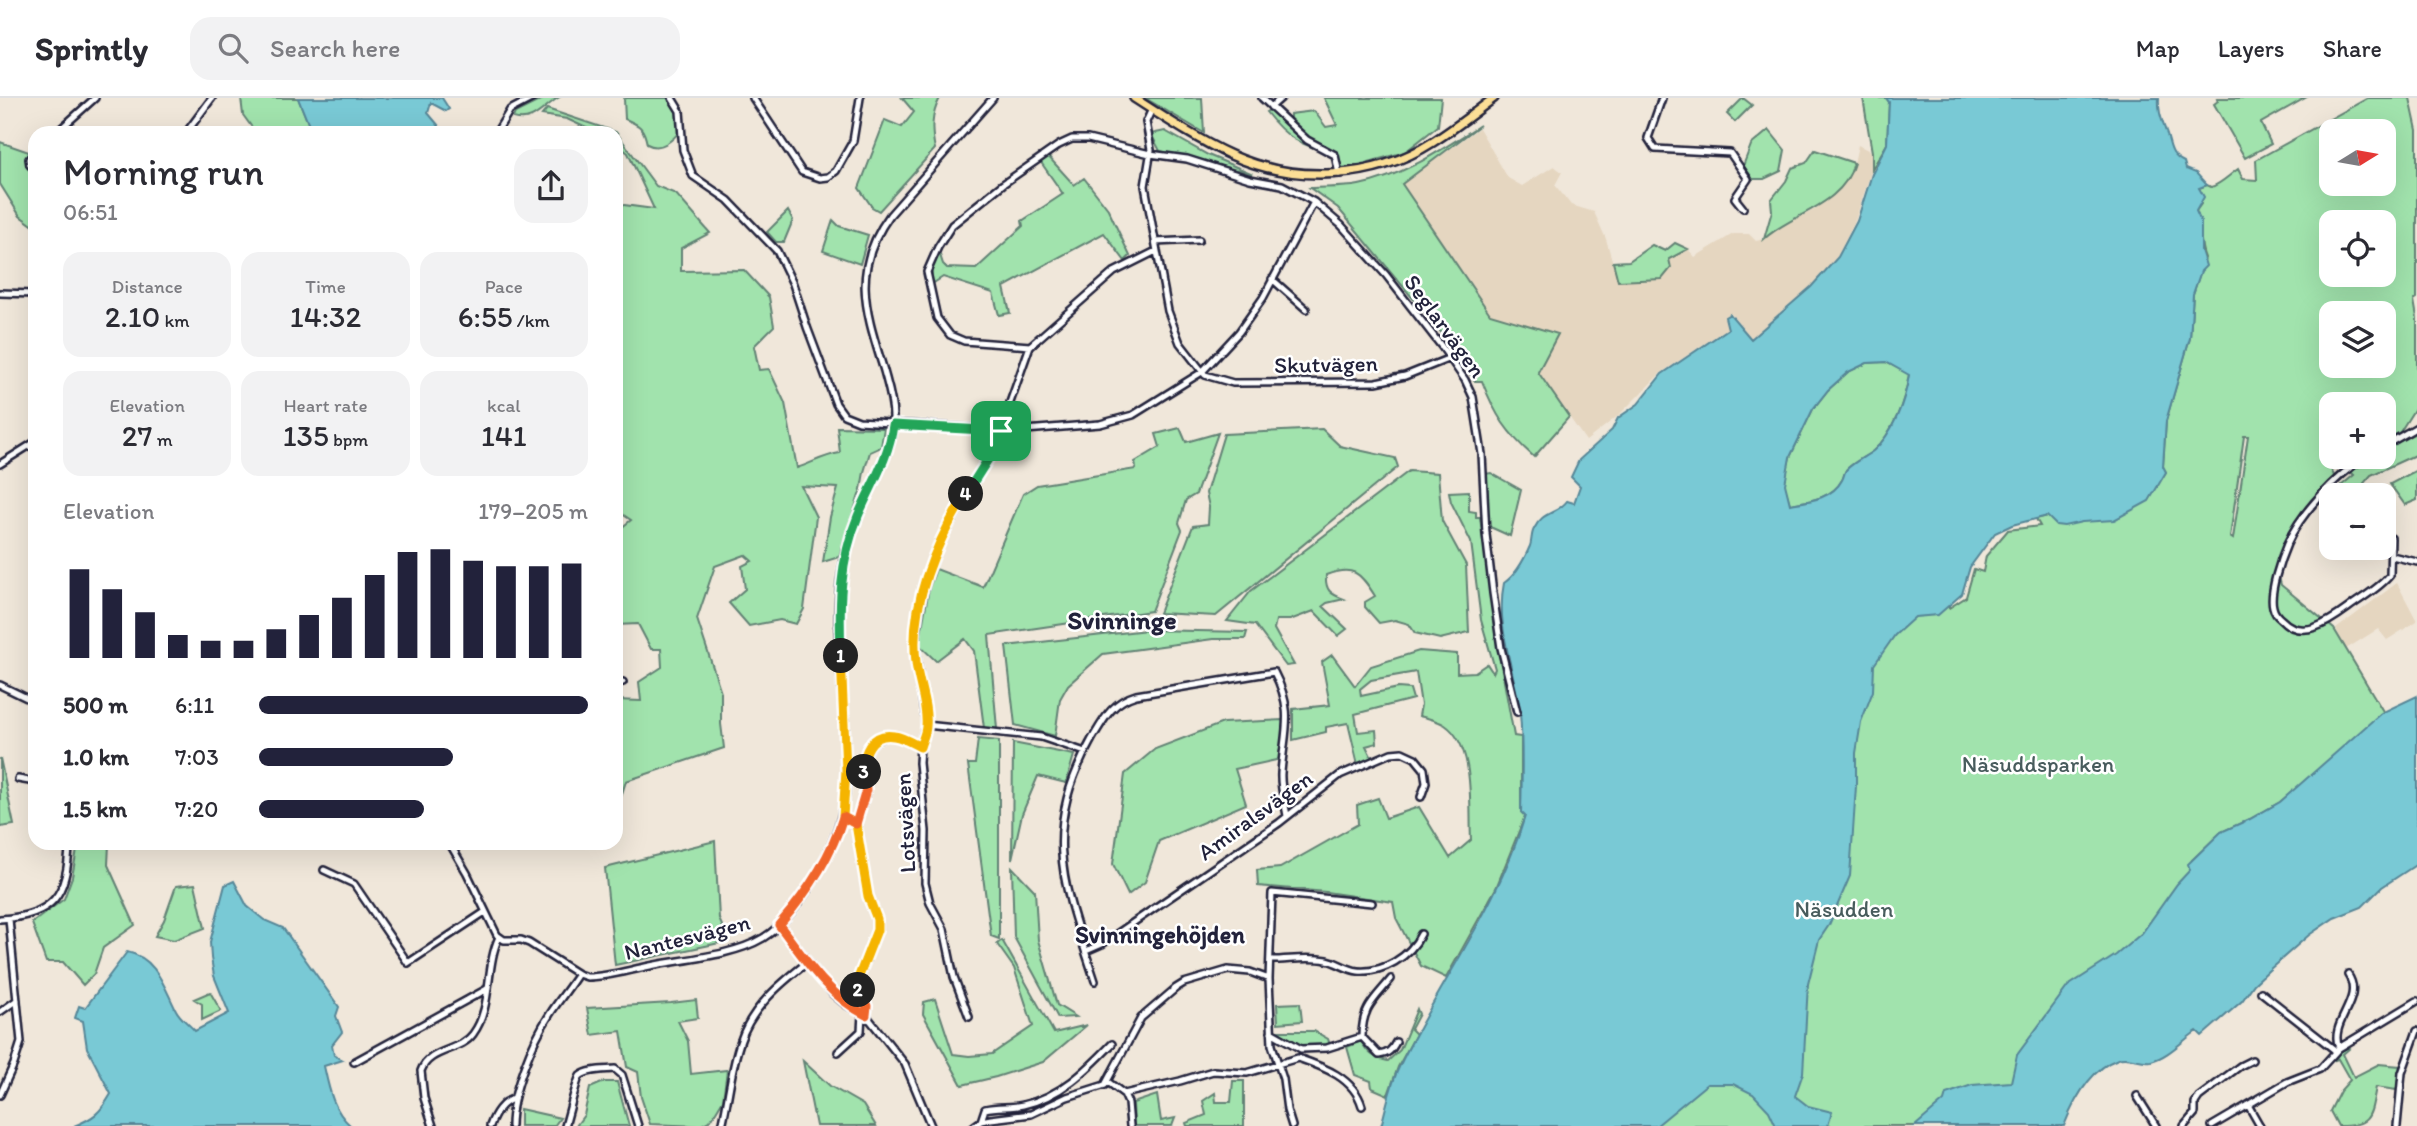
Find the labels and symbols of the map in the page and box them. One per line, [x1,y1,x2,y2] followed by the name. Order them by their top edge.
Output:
[2319,119,2396,196] north arrow
[1398,269,1492,383] street label: Seglarvägen
[1274,349,1378,379] street label: Skutvägen
[971,401,1031,461] pin
[948,476,984,512] pin: 4
[1068,604,1177,636] district label: Svinninge
[824,638,858,674] pin: 1
[1962,750,2114,778] park label: Näsuddsparken
[846,754,882,790] pin: 3
[1192,764,1318,866] street label: Amiralsvägen
[888,772,922,874] street label: Lotsvägen
[1794,895,1894,923] park label: Näsudden
[621,908,753,966] street label: Nantesvägen
[1075,920,1245,950] district label: Svinningehöjden
[840,972,876,1008] pin: 2

